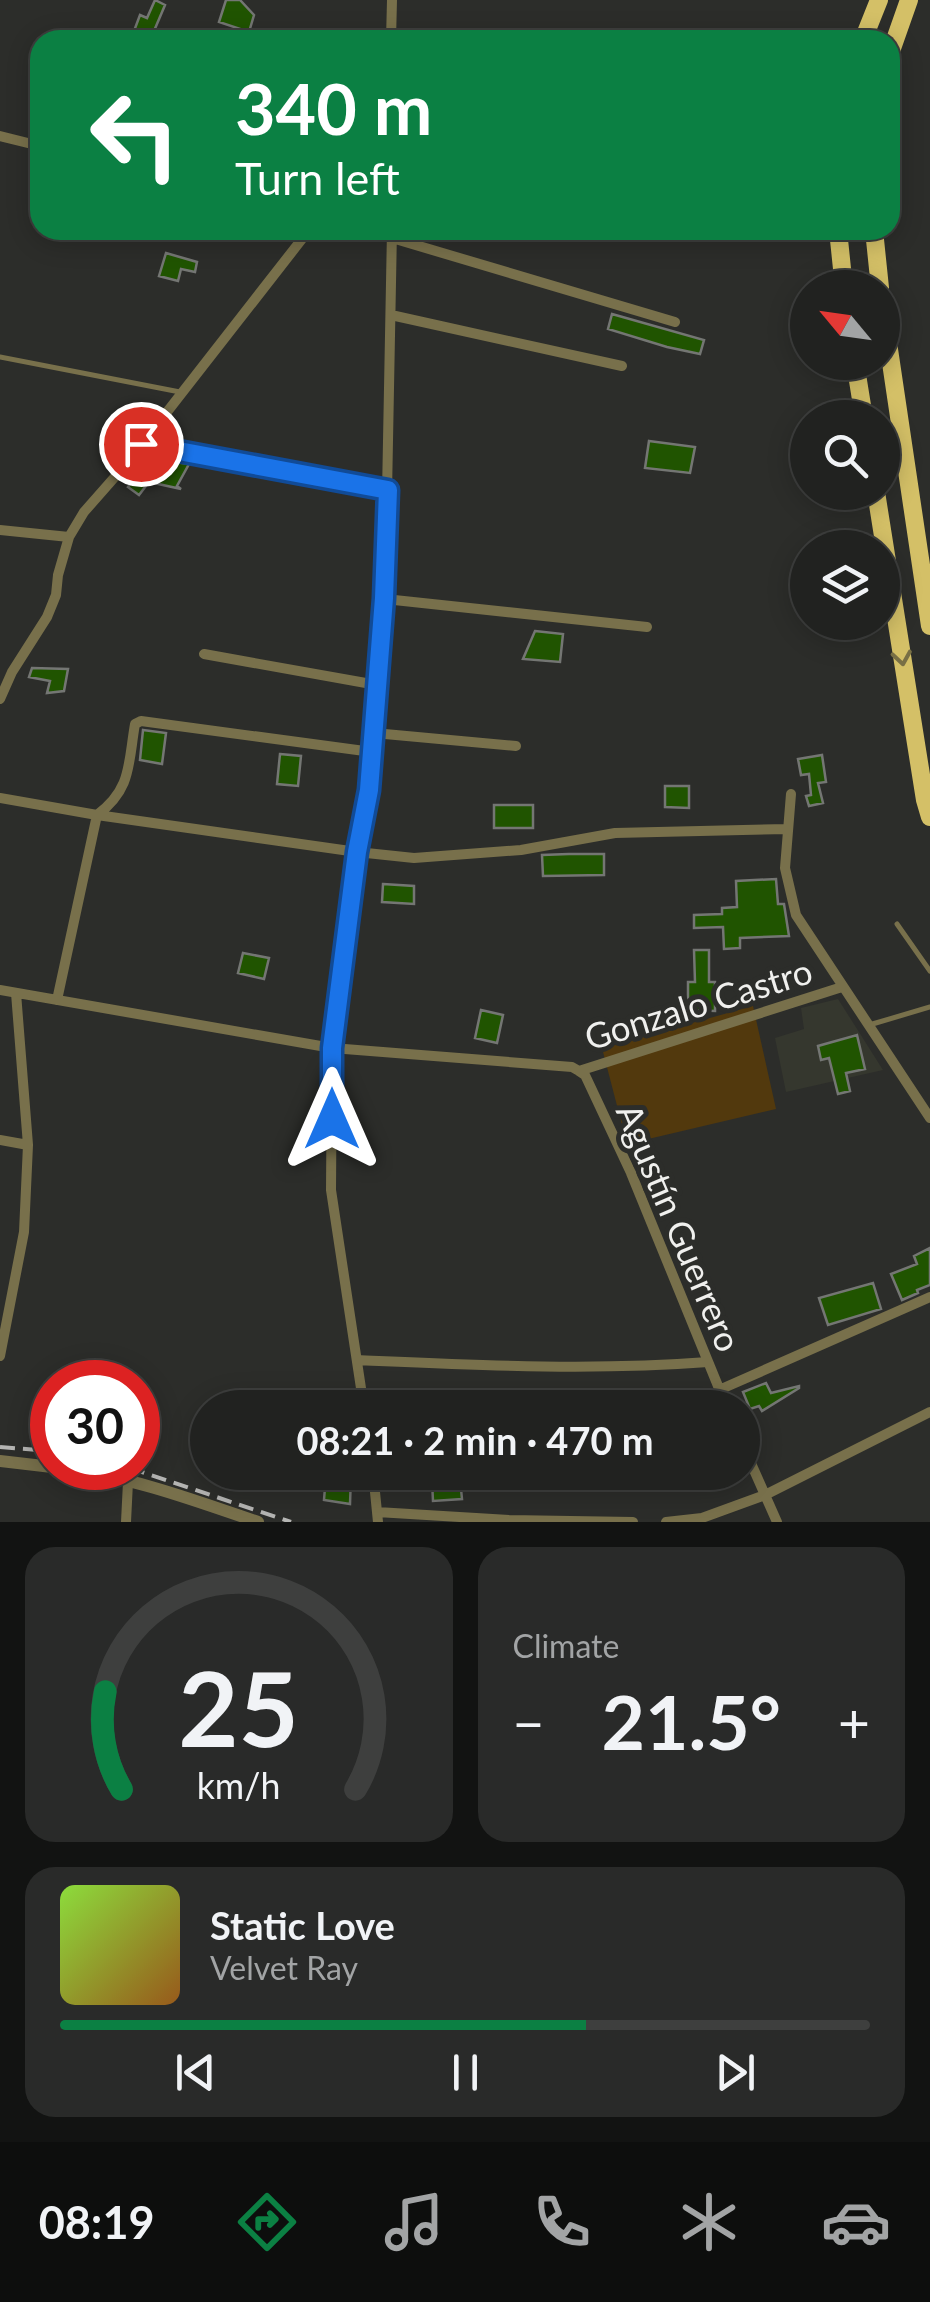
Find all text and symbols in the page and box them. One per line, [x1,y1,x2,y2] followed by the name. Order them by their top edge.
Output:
[235,66,432,150] text: 340 m
[70,70,200,200] icon: left
[235,151,400,205] text: Turn left
[790,270,900,380] north arrow
[790,270,900,640] map controls
[790,400,900,510] button: search
[99,402,184,487] pin
[114,417,169,472] icon: arrive
[790,530,900,640] button: layers
[891,650,912,666] one-way arrow
[579,949,817,1057] street label: Gonzalo Castro
[280,1067,384,1171] position arrow
[609,1097,751,1357] street label: Agustín Guerrero
[30,1360,160,1490] speed limit sign: 30
[296,1417,654,1463] text: 08:21 · 2 min · 470 m
[513,1626,619,1665] text: Climate
[178,1644,299,1769] text: 25
[602,1676,781,1766] text: 21.5°
[513,1689,544,1755] text: −
[838,1689,870,1755] text: +
[197,1764,281,1807] text: km/h
[210,1902,395,1948] text: Static Love
[210,1948,358,1987] text: Velvet Ray
[168,2045,223,2100] icon: previous
[438,2045,493,2100] icon: pause
[708,2045,763,2100] icon: next
[232,2187,302,2257] icon: directions
[379,2187,449,2257] icon: music
[527,2187,597,2257] icon: phone
[674,2187,744,2257] icon: climate
[821,2187,891,2257] icon: car
[39,2195,155,2249] text: 08:19

